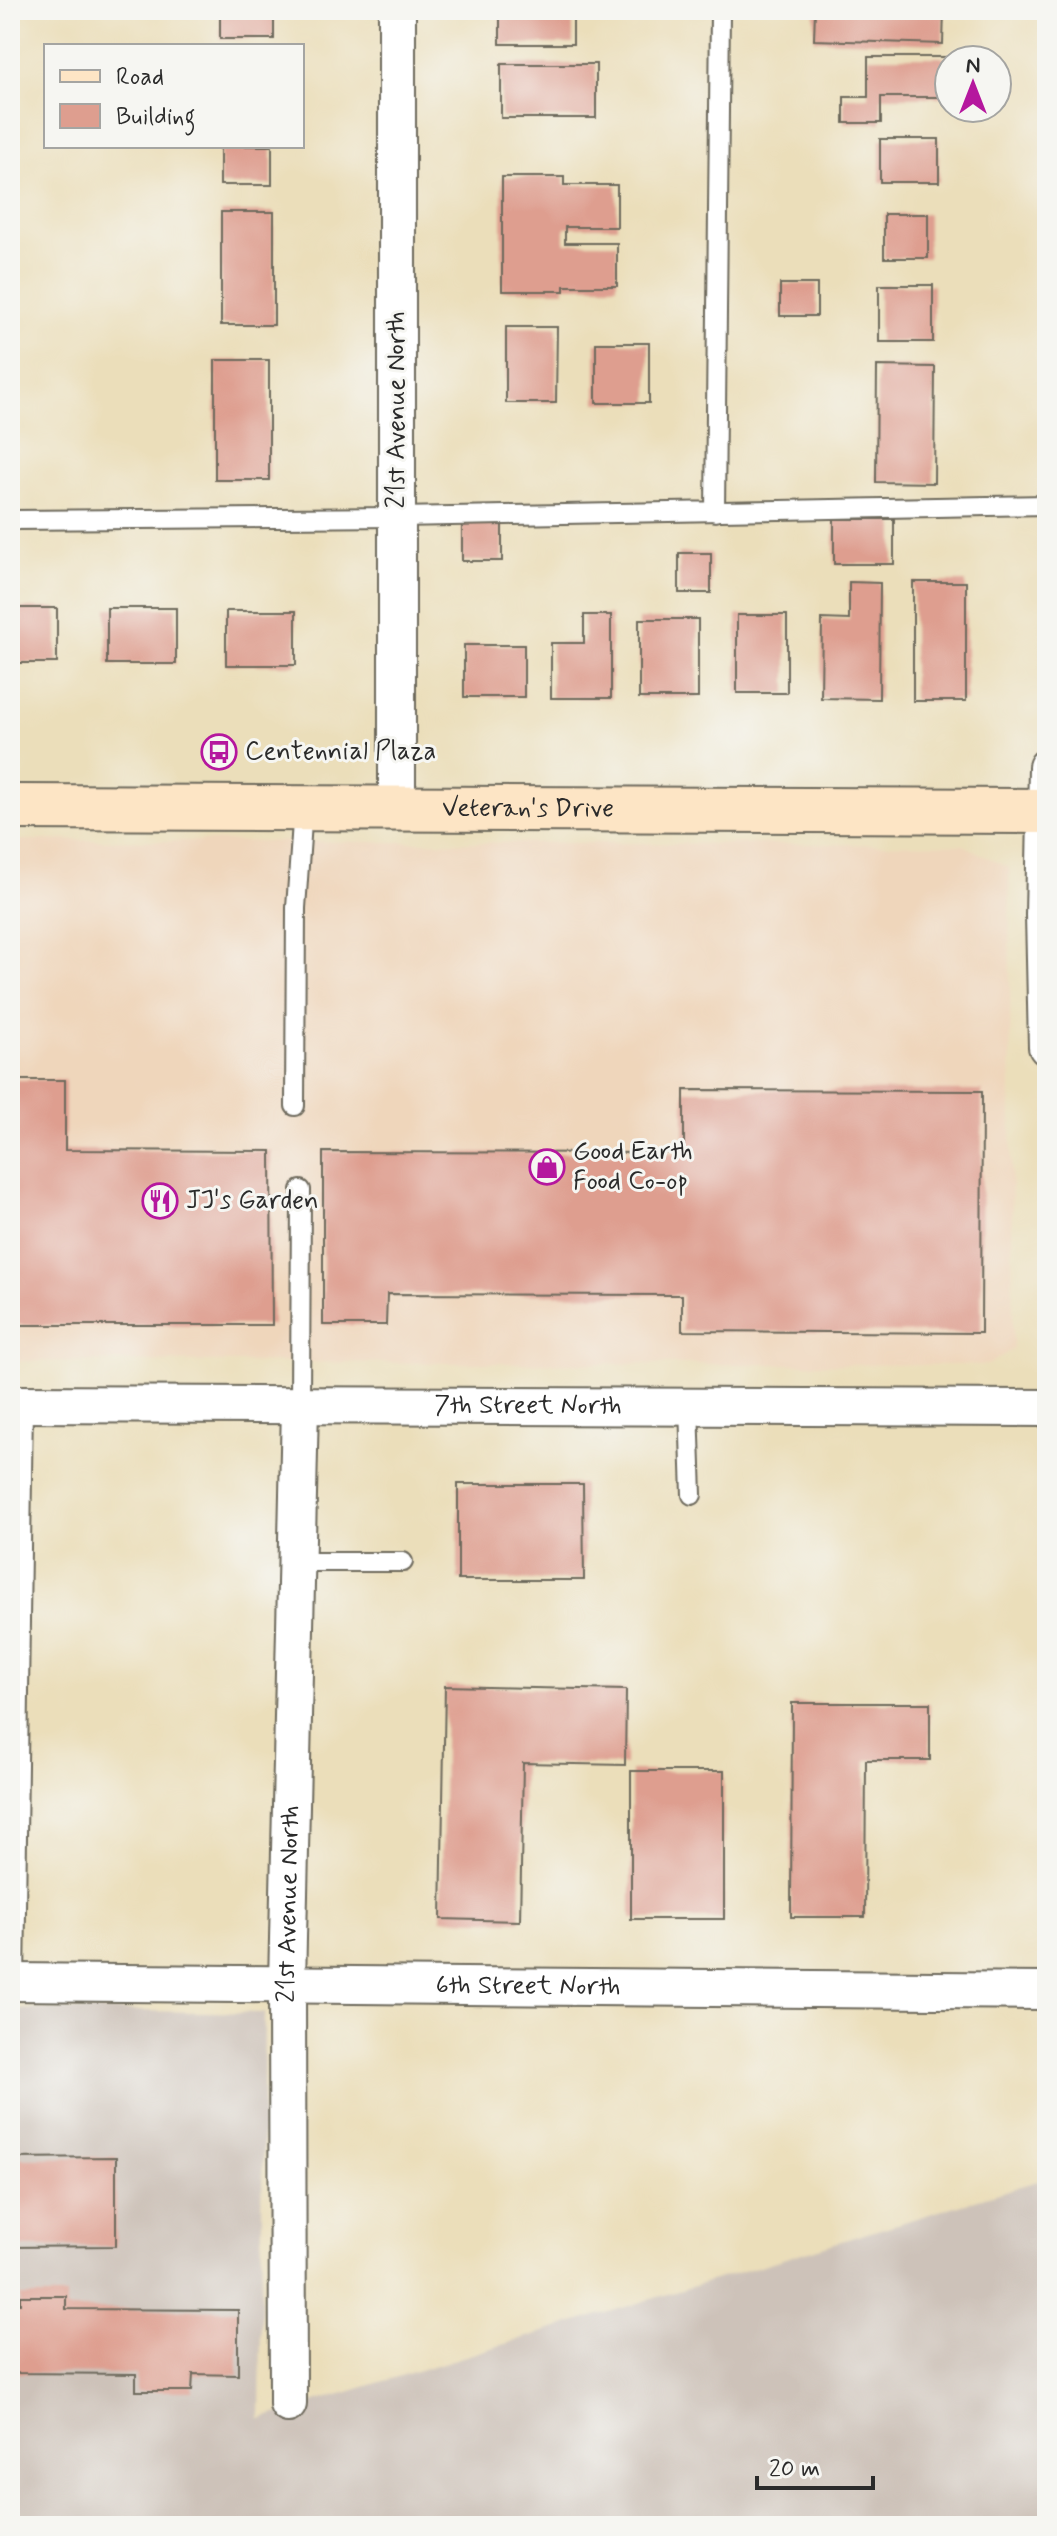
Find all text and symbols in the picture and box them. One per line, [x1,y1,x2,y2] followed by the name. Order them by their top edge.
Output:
[44,44,304,148] legend
[933,44,1013,124] north arrow
[966,52,980,80] text: N
[116,62,164,93] text: Road
[116,102,196,136] text: Building
[380,311,414,509] street label: 21st Avenue North
[200,733,238,771] bus stop icon: Centennial Plaza
[245,735,436,769] place label: Centennial Plaza
[442,792,614,826] street label: Veteran's Drive
[573,1135,693,1199] place label: Good Earth Food Co-op
[528,1148,566,1186] shop icon: Good Earth Food Co-op
[141,1182,179,1220] restaurant icon: JJ's Garden
[186,1184,319,1218] place label: JJ's Garden
[434,1389,622,1423] street label: 7th Street North
[270,1805,308,2003] street label: 21st Avenue North
[435,1969,621,2004] street label: 6th Street North
[757,2440,873,2490] scale bar
[769,2454,820,2485] text: 20 m

